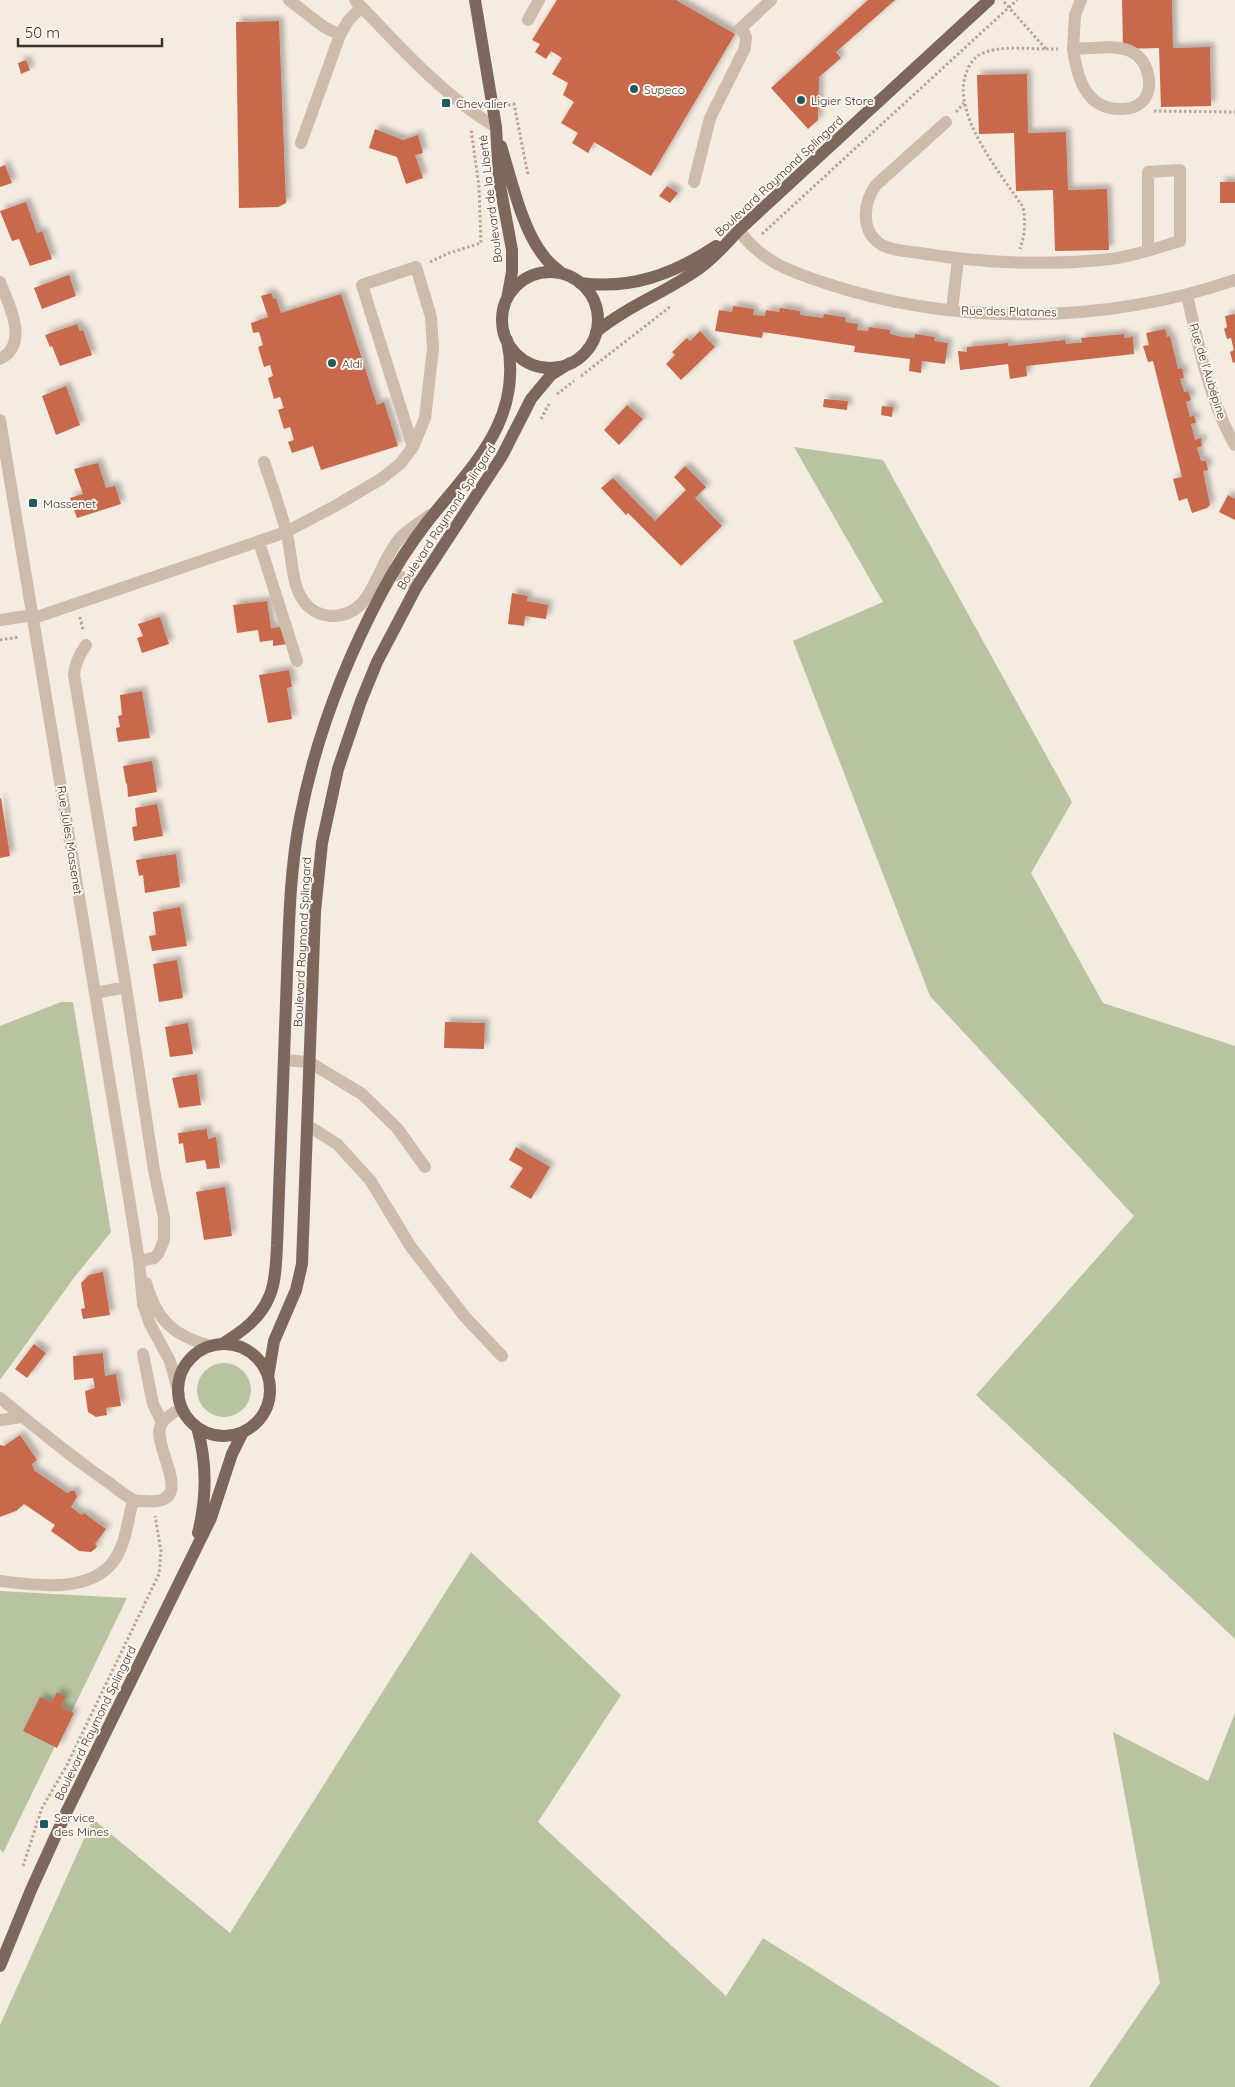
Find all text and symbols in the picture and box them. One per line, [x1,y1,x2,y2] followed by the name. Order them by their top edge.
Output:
[18,15,161,47] scale bar
[25,23,60,42] text: 50 m
[644,82,685,97] place label: Supeco
[628,83,640,95] marker: Supeco
[811,93,874,108] place label: Ligier Store
[795,94,807,106] marker: Ligier Store
[456,96,508,111] place label: Chevalier
[440,97,452,109] marker: Chevalier
[712,112,846,240] street label: Boulevard Raymond Splingard
[475,134,505,264] street label: Boulevard de la Liberté
[961,303,1057,319] street label: Rue des Platanes
[1186,321,1230,421] street label: Rue de l'Aubépine
[342,356,362,371] place label: Aldi
[326,357,338,369] marker: Aldi
[393,442,499,592] street label: Boulevard Raymond Splingard
[43,496,96,511] place label: Massenet
[27,497,39,509] marker: Massenet
[54,785,86,895] street label: Rue Jules Massenet
[290,857,314,1027] street label: Boulevard Raymond Splingard
[51,1643,139,1803] street label: Boulevard Raymond Splingard
[54,1810,109,1839] place label: Service des Mines
[38,1818,50,1830] marker: Service des Mines

